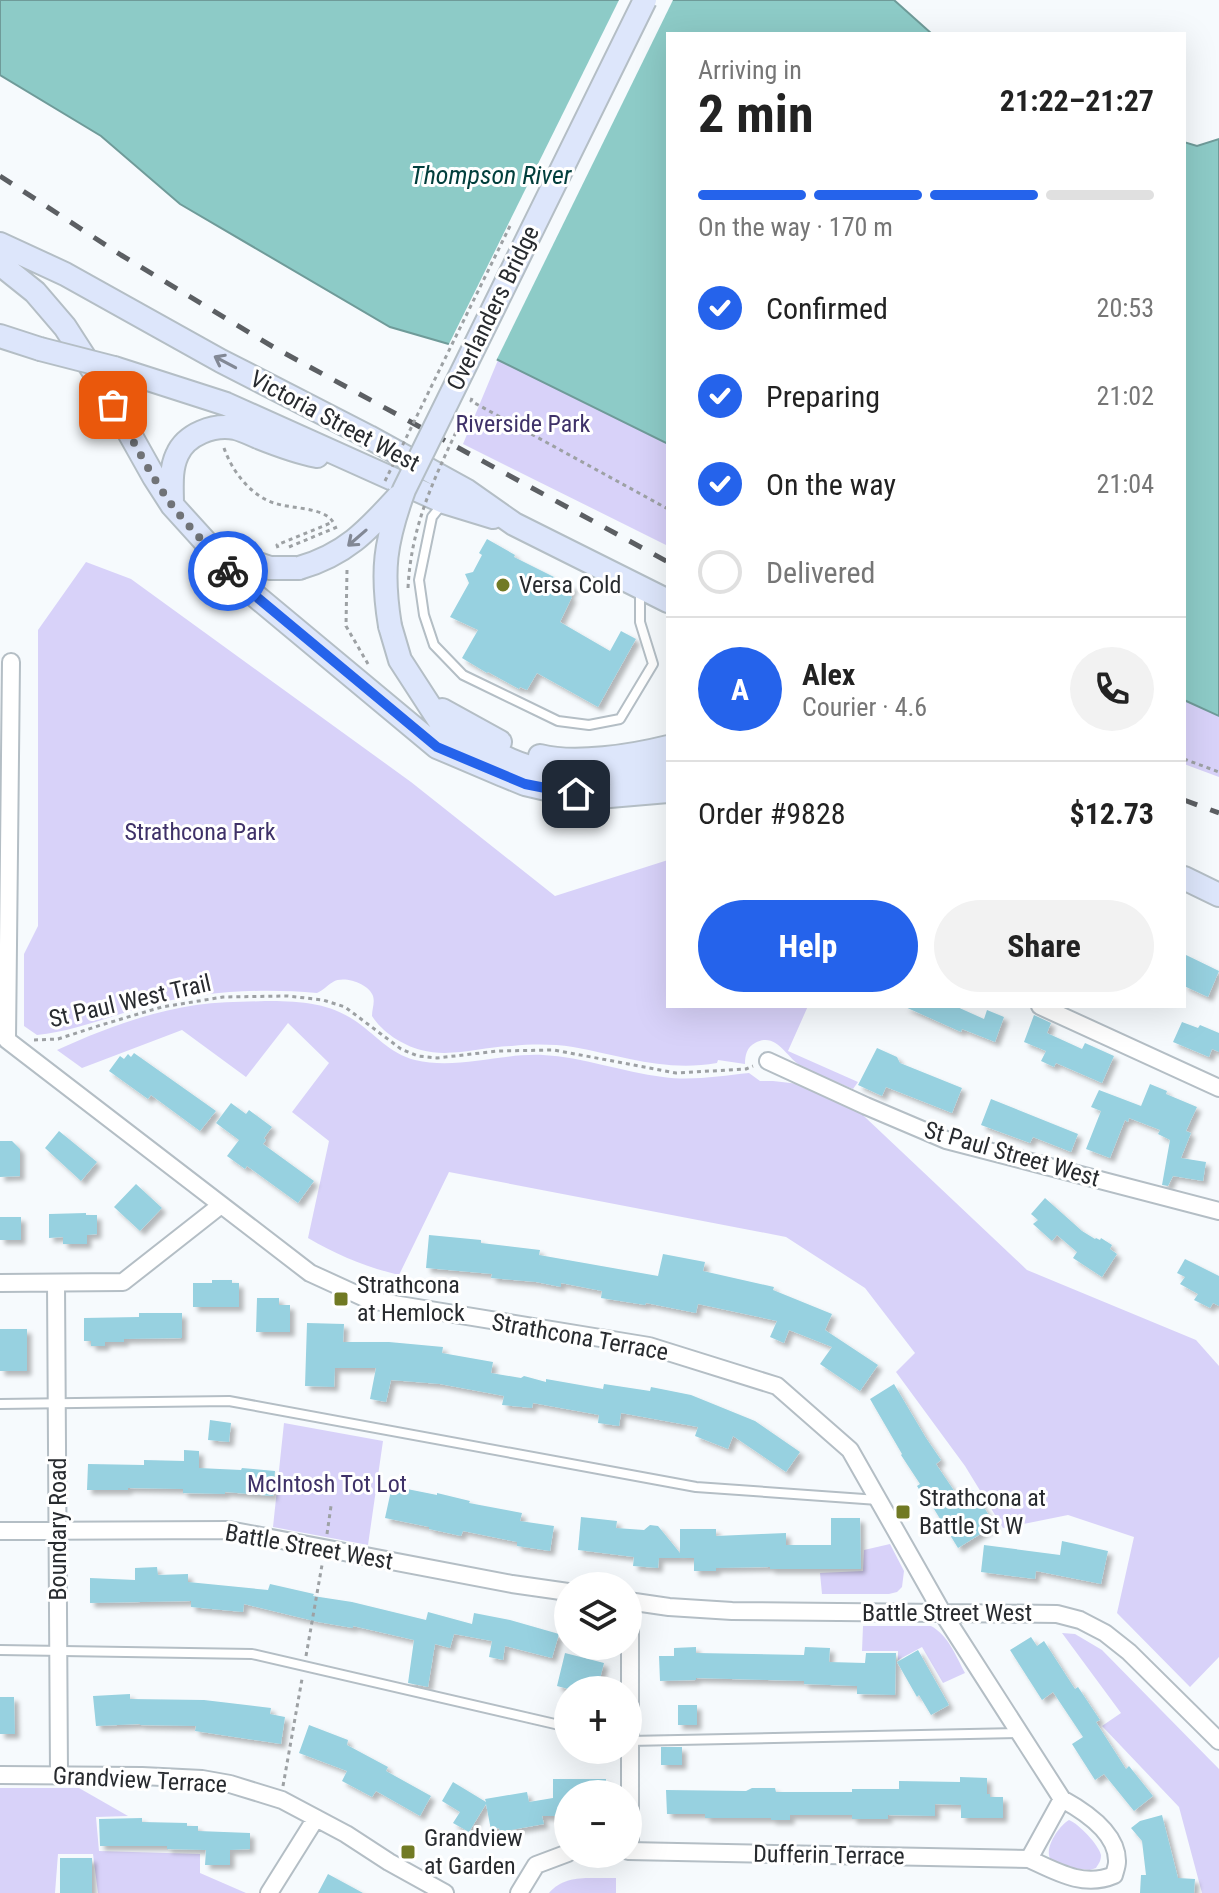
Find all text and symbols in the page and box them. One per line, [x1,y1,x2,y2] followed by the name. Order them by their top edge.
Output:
[698,55,802,85] text: Arriving in
[1000,83,1154,118] text: 21:22–21:27
[698,84,814,145] text: 2 min
[411,160,573,190] water label: Thompson River
[698,212,893,242] text: On the way · 170 m
[441,221,545,395] street label: Overlanders Bridge
[698,286,742,330] icon: check
[766,291,888,326] text: Confirmed
[1097,293,1154,323] text: 20:53
[213,354,237,370] one-way arrow
[246,365,424,477] street label: Victoria Street West
[79,371,147,439] pin
[698,374,742,418] icon: check
[766,379,880,414] text: Preparing
[1097,381,1154,411] text: 21:02
[91,383,135,427] icon: bag
[456,410,591,438] park label: Riverside Park
[698,462,742,506] icon: check
[766,467,896,502] text: On the way
[1097,469,1154,499] text: 21:04
[348,528,368,546] one-way arrow
[188,531,268,611] courier
[206,549,250,593] icon: bike
[766,555,875,590] text: Delivered
[519,571,622,599] place label: Versa Cold
[494,576,512,594] marker: Versa Cold
[1070,647,1154,731] button: phone
[802,657,855,692] text: Alex
[731,672,749,707] text: A
[802,692,927,722] text: Courier · 4.6
[542,760,610,828] pin
[554,772,598,816] icon: home
[698,796,846,831] text: Order #9828
[1069,796,1154,831] text: $12.73
[124,818,276,846] park label: Strathcona Park
[698,900,918,992] button: Help
[934,900,1154,992] button: Share
[46,969,214,1033] street label: St Paul West Trail
[921,1116,1103,1192] street label: St Paul Street West
[357,1271,465,1327] place label: Strathcona at Hemlock
[332,1290,350,1308] marker: Strathcona at Hemlock
[490,1308,670,1366] street label: Strathcona Terrace
[44,1458,72,1601] street label: Boundary Road
[247,1470,407,1498] park label: McIntosh Tot Lot
[919,1484,1046,1540] place label: Strathcona at Battle St W
[894,1503,912,1521] marker: Strathcona at Battle St W
[223,1518,395,1576] street label: Battle Street West
[554,1572,642,1868] map controls
[554,1572,642,1660] button: layers
[862,1599,1032,1627] street label: Battle Street West
[554,1676,642,1764] button: +
[52,1761,228,1799] street label: Grandview Terrace
[554,1780,642,1868] button: −
[424,1824,523,1880] place label: Grandview at Garden
[753,1840,905,1870] street label: Dufferin Terrace
[399,1843,417,1861] marker: Grandview at Garden

